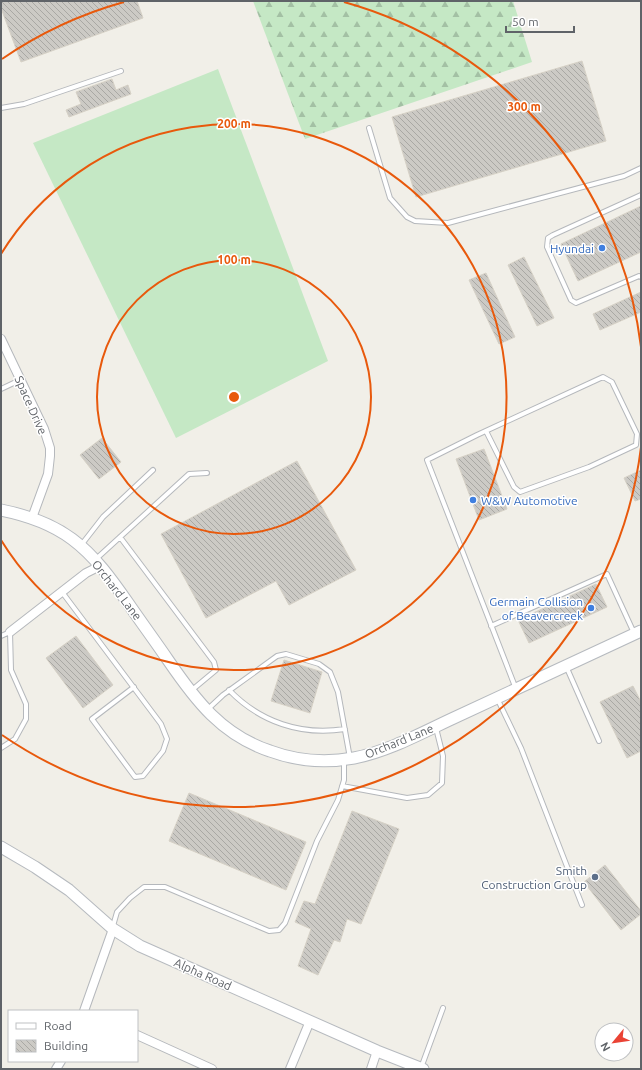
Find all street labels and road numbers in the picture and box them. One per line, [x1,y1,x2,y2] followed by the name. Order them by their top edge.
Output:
[12,374,50,436] street label: Space Drive
[90,557,144,623] street label: Orchard Lane
[363,721,435,761] street label: Orchard Lane
[172,956,234,992] street label: Alpha Road

